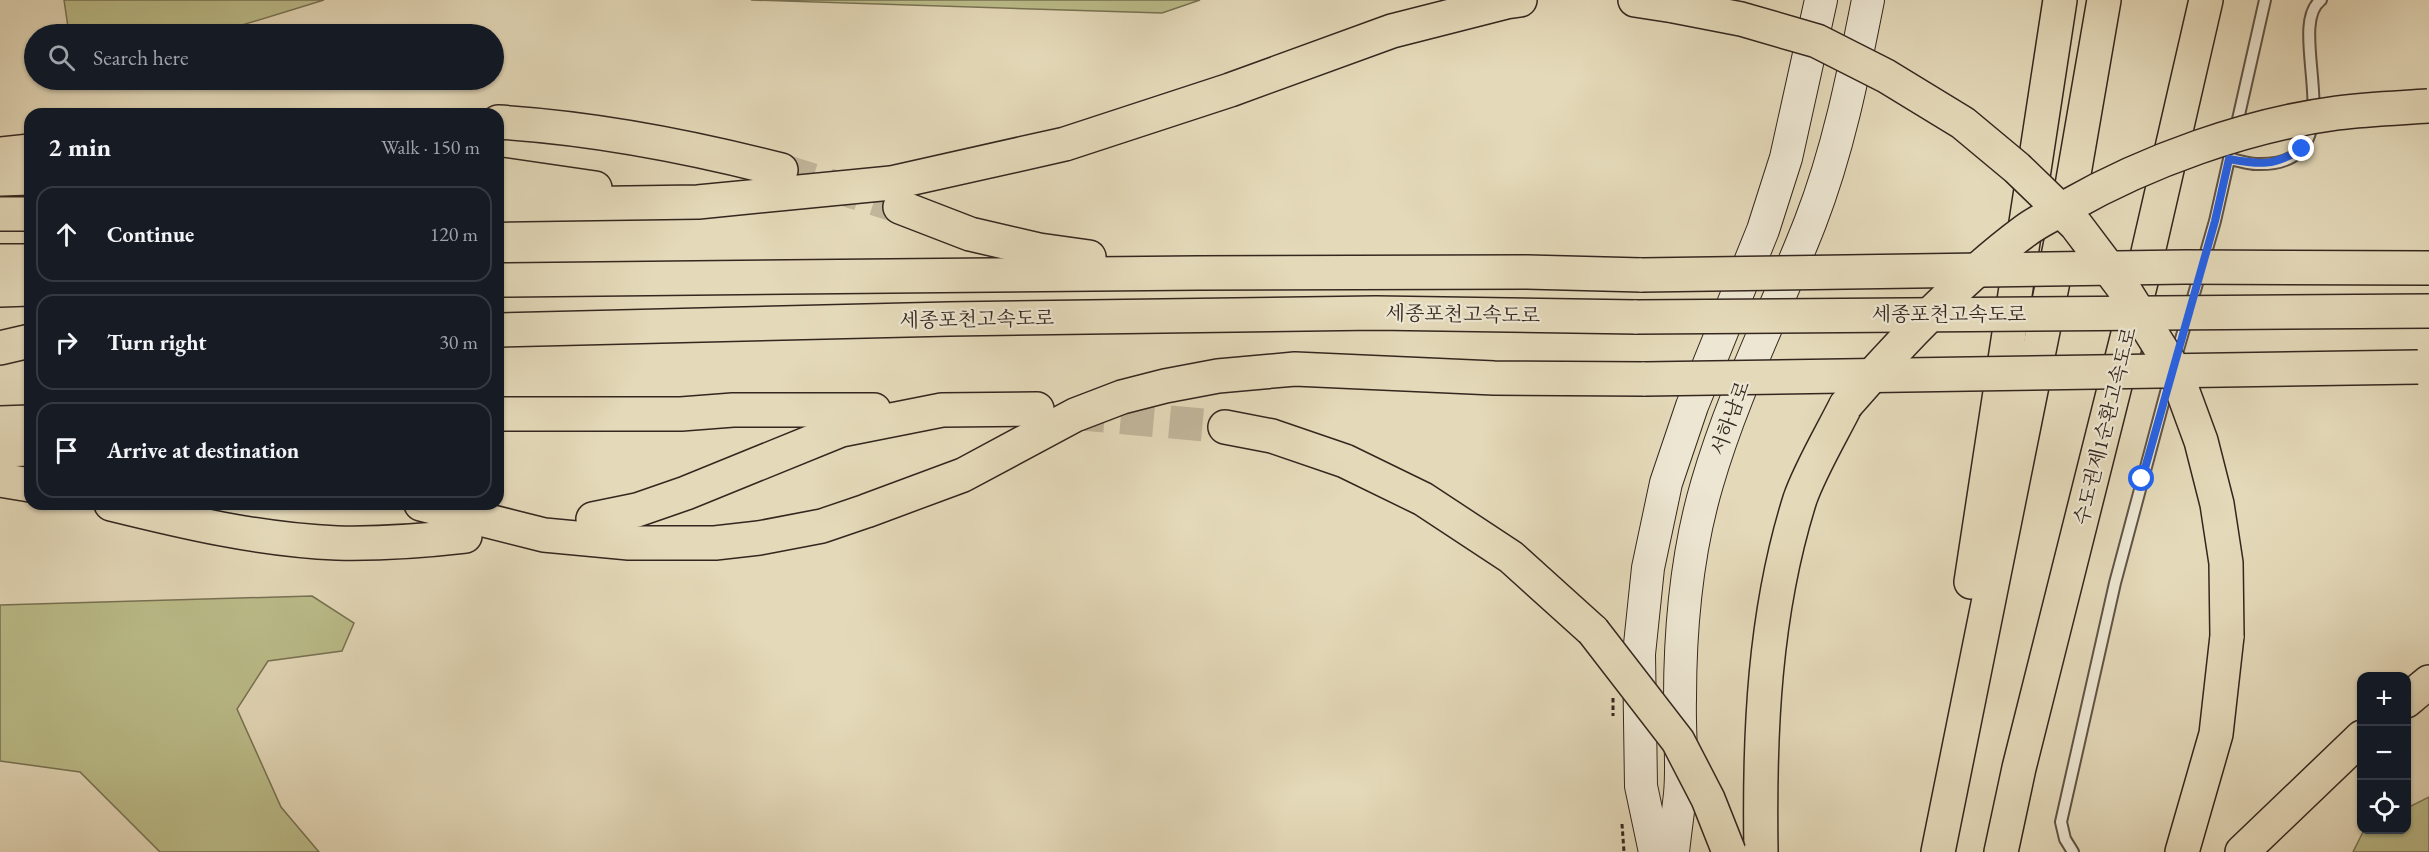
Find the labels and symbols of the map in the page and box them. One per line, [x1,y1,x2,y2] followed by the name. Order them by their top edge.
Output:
[2288,135,2314,161] route end
[1386,300,1540,328] street label: 세종포천고속도로
[1872,301,2026,327] street label: 세종포천고속도로
[900,305,1054,333] street label: 세종포천고속도로
[2068,324,2142,528] street label: 수도권제1순환고속도로
[1705,377,1755,459] street label: 서하남로
[2128,465,2154,491] route start

